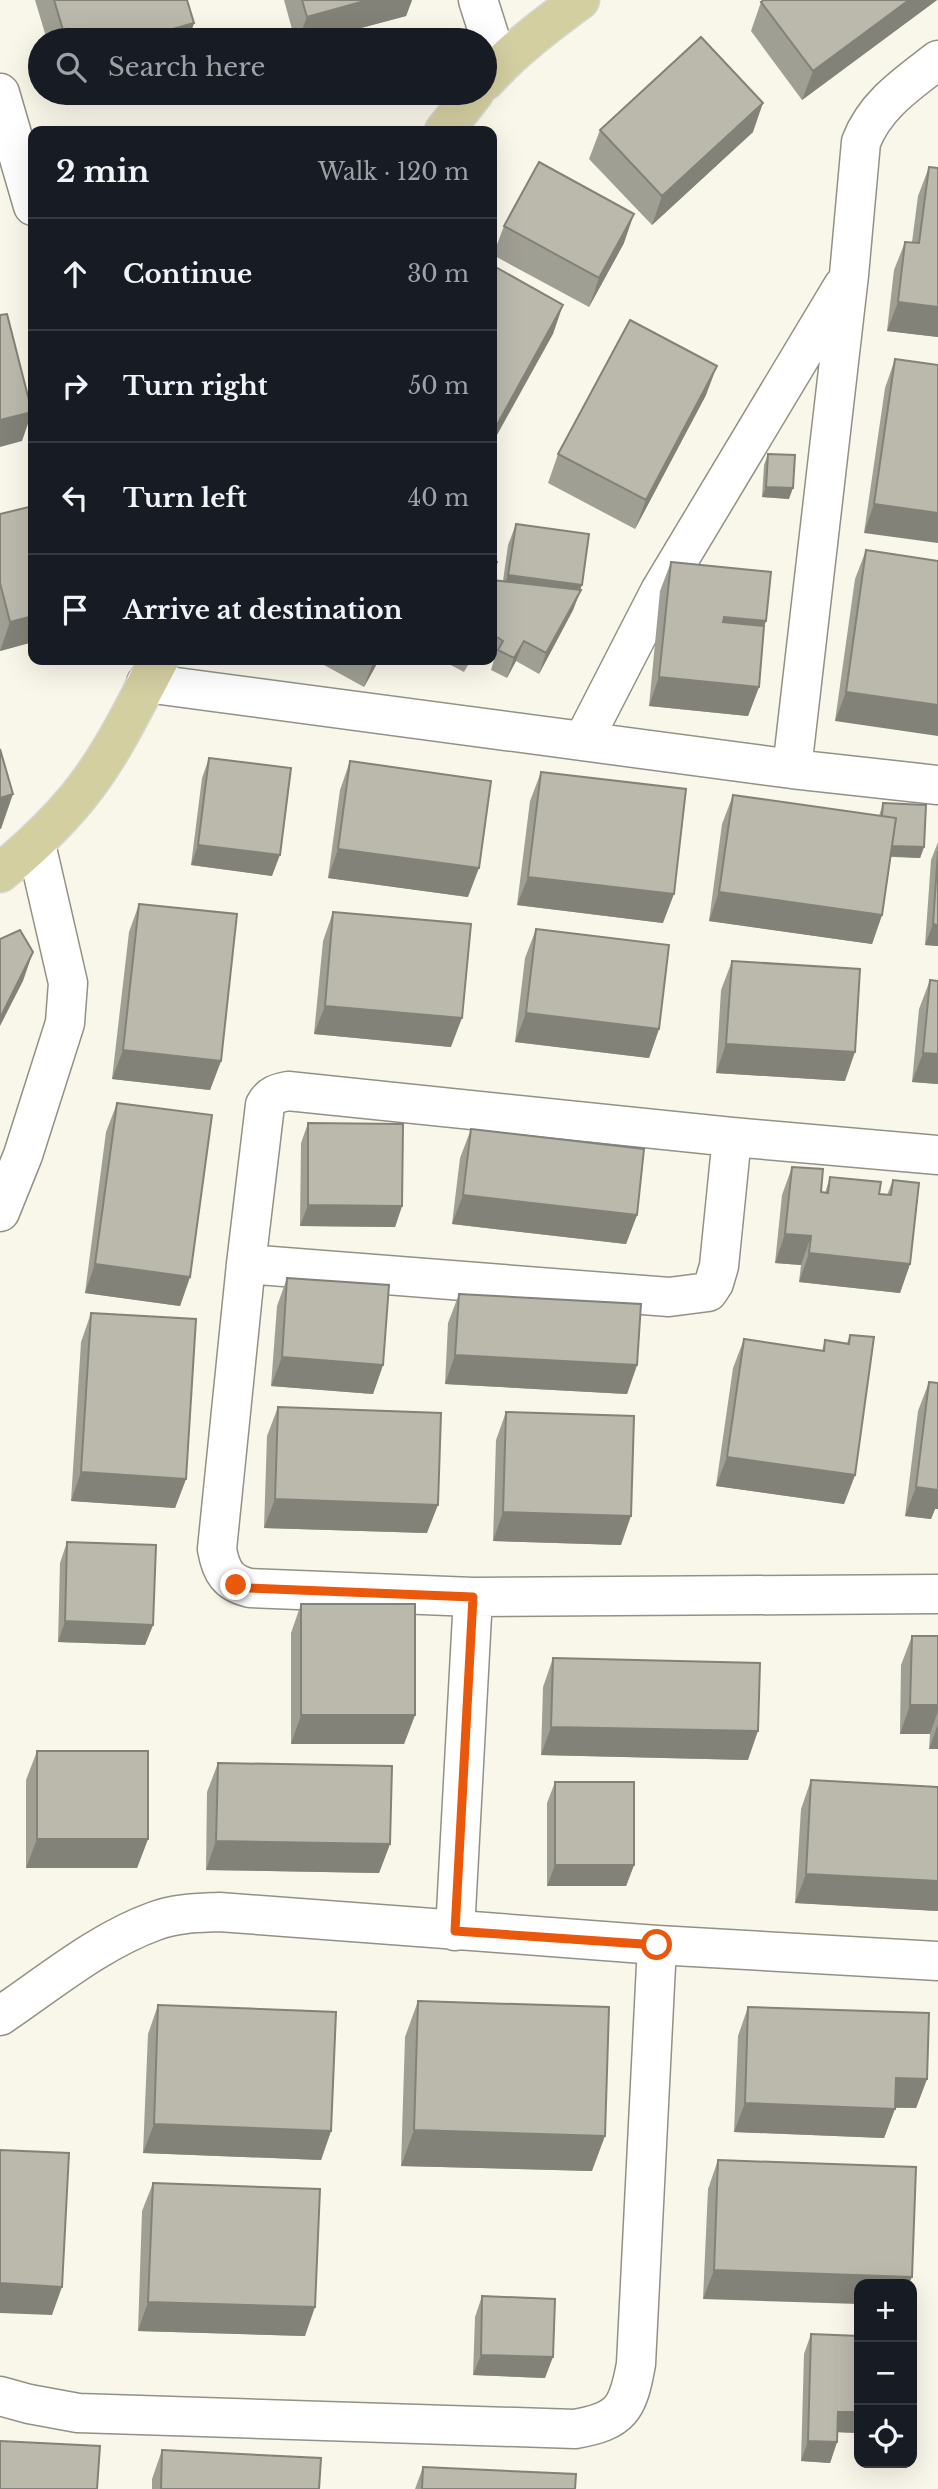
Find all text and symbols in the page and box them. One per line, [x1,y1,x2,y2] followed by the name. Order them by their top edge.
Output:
[28,28,497,105] search box
[52,48,90,86] icon: search
[108,51,265,83] text: Search here
[56,153,149,190] text: 2 min
[318,158,469,186] text: Walk · 120 m
[56,255,94,293] icon: ahead
[123,258,252,290] text: Continue
[407,260,469,288] text: 30 m
[56,367,94,405] icon: right
[123,370,268,402] text: Turn right
[408,372,469,400] text: 50 m
[56,479,94,517] icon: left
[123,482,247,514] text: Turn left
[408,484,469,512] text: 40 m
[56,591,94,629] icon: arrive
[123,594,403,626] text: Arrive at destination
[220,1569,251,1600] route end
[641,1929,672,1960] route start
[854,2279,917,2468] map controls
[854,2279,917,2342] button: +
[854,2342,917,2405] button: −
[854,2405,917,2468] button: locate

